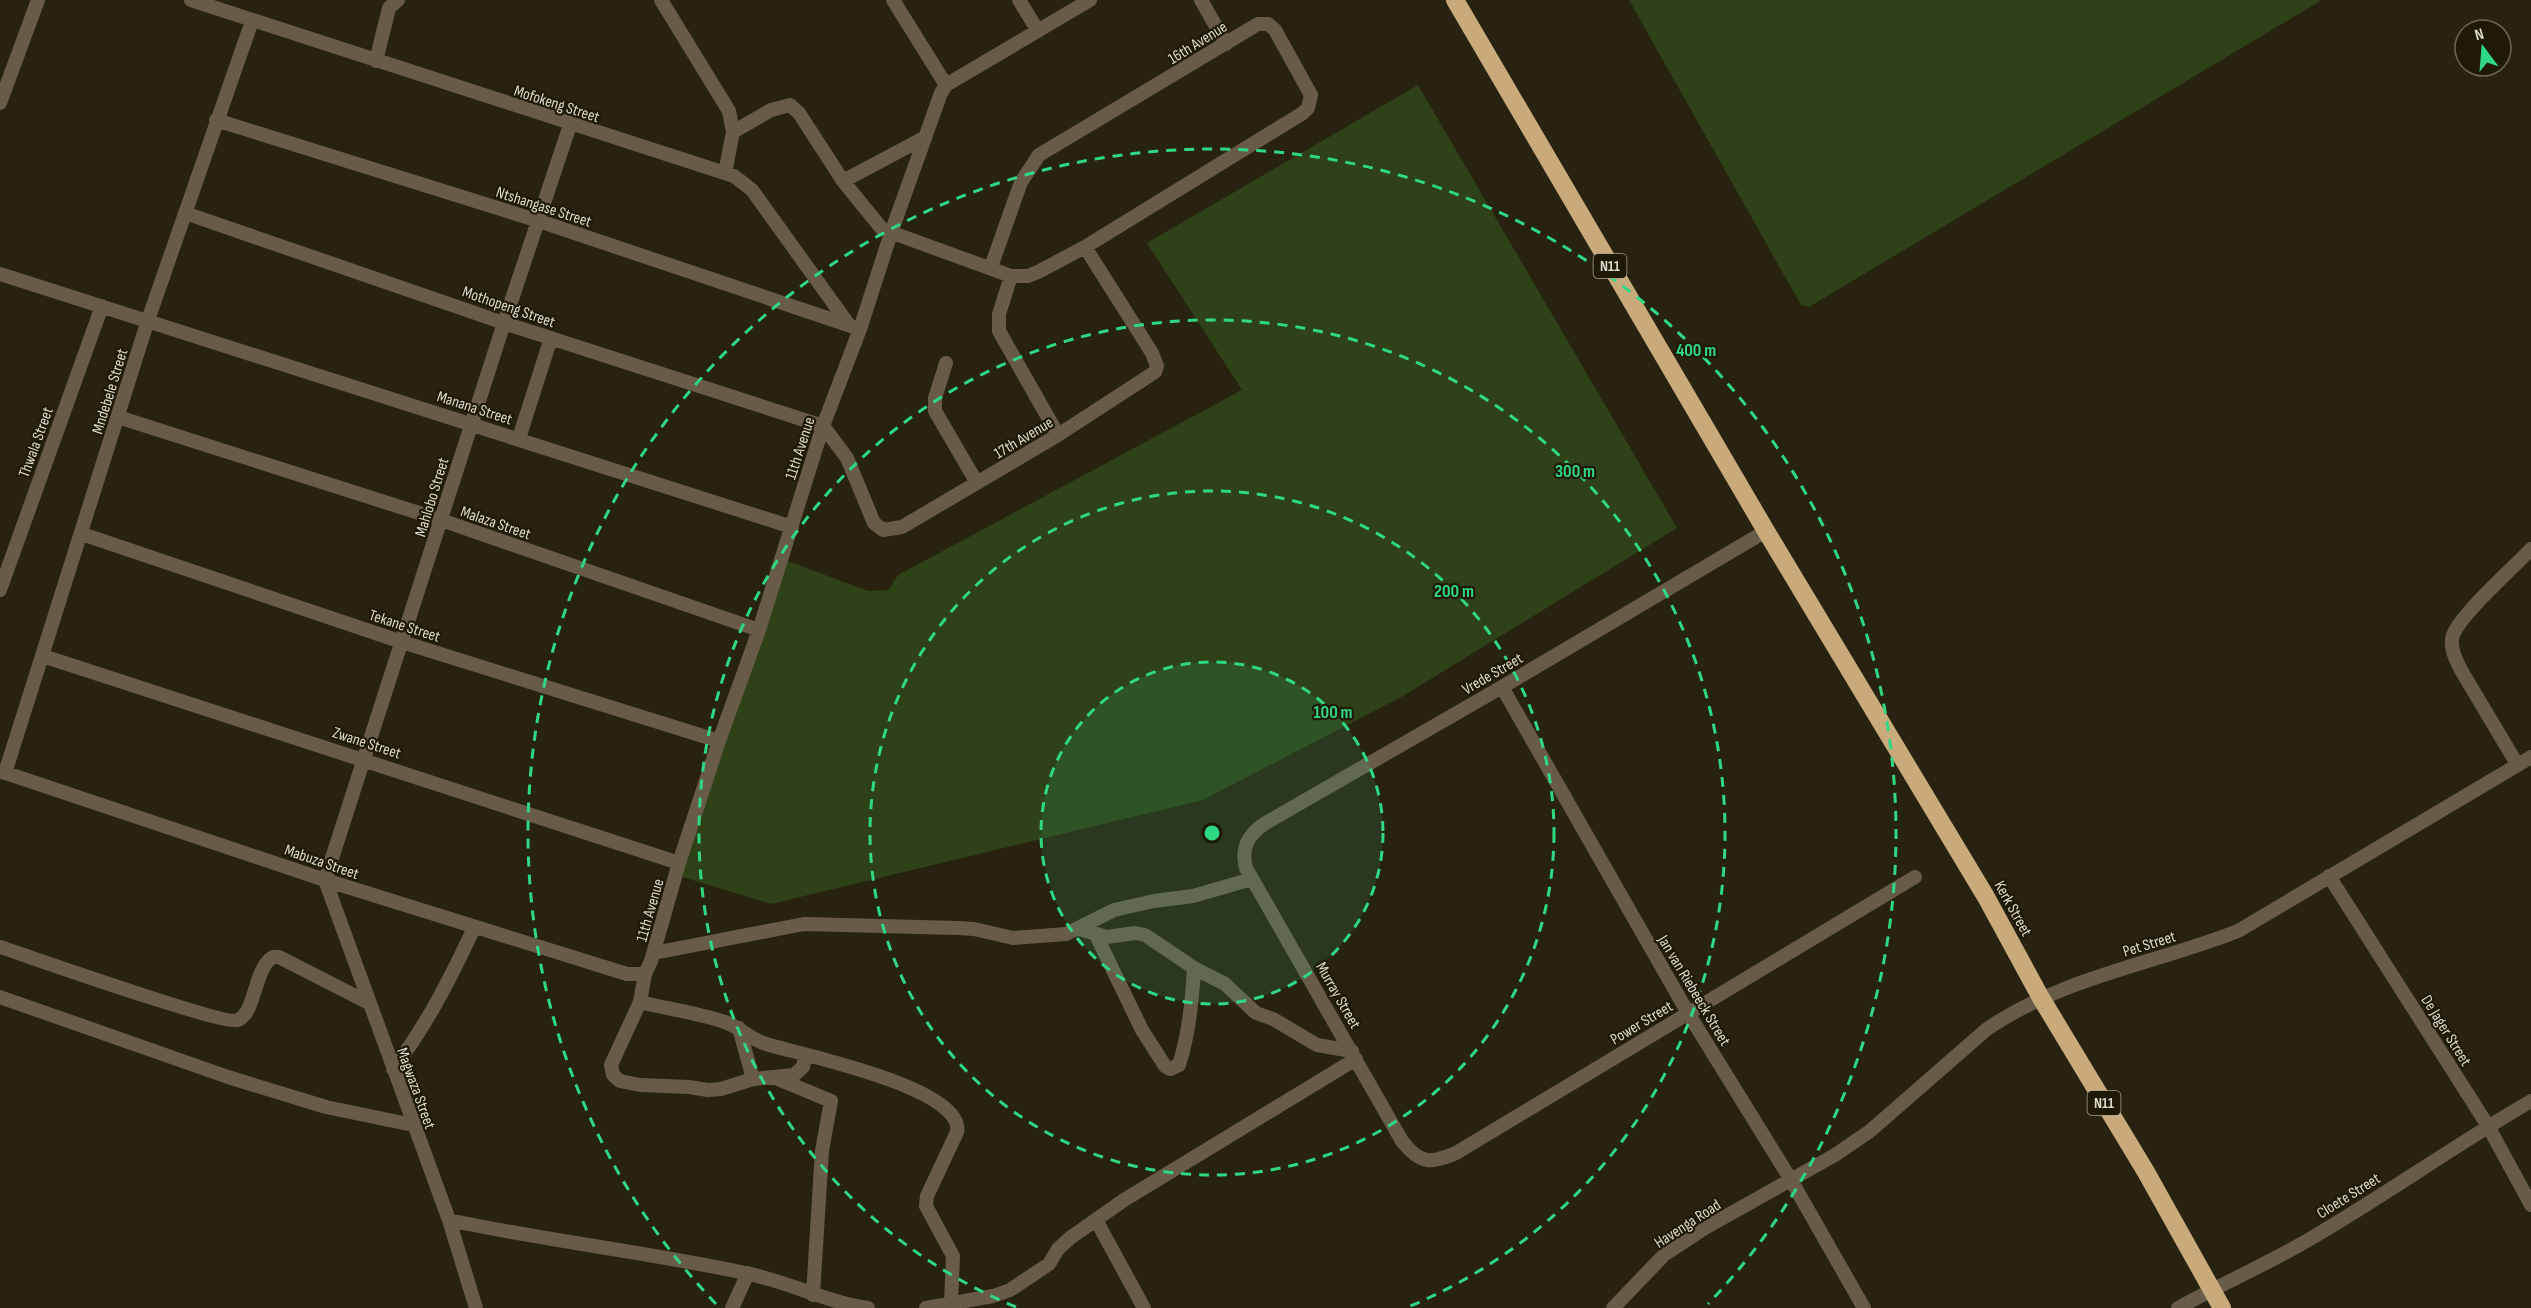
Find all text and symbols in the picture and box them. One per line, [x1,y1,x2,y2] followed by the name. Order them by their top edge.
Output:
[1165,18,1231,69] street label: 16th Avenue
[2453,18,2513,78] north arrow
[2473,25,2486,45] text: N
[511,82,602,127] street label: Mofokeng Street
[493,183,594,232] street label: Ntshangase Street
[1594,254,1626,278] road number: N11
[460,283,558,332] street label: Mothopeng Street
[1676,340,1716,361] text: 400 m
[88,346,132,436] street label: Mndebele Street
[435,387,515,430] street label: Manana Street
[15,405,58,480] street label: Thwala Street
[991,413,1057,463] street label: 17th Avenue
[781,415,819,482] street label: 11th Avenue
[411,455,453,539] street label: Mahlobo Street
[1555,461,1595,482] text: 300 m
[458,503,533,544] street label: Malaza Street
[1434,581,1474,602] text: 200 m
[367,606,443,647] street label: Tekane Street
[1459,649,1527,699] street label: Vrede Street
[1314,702,1353,723] text: 100 m
[330,723,403,763] street label: Zwane Street
[1202,823,1222,843] centre of rings
[282,841,361,884] street label: Mabuza Street
[632,877,668,944] street label: 11th Avenue
[1990,878,2036,940] street label: Kerk Street
[2121,927,2178,961] street label: Pet Street
[1653,931,1734,1050] street label: Jan van Riebeeck Street
[1311,959,1364,1032] street label: Murray Street
[2416,992,2475,1070] street label: De Jager Street
[1607,997,1677,1049] street label: Power Street
[392,1045,439,1132] street label: Magwaza Street
[2088,1091,2120,1115] road number: N11
[2314,1169,2384,1223] street label: Cloete Street
[1651,1196,1724,1253] street label: Havenga Road

